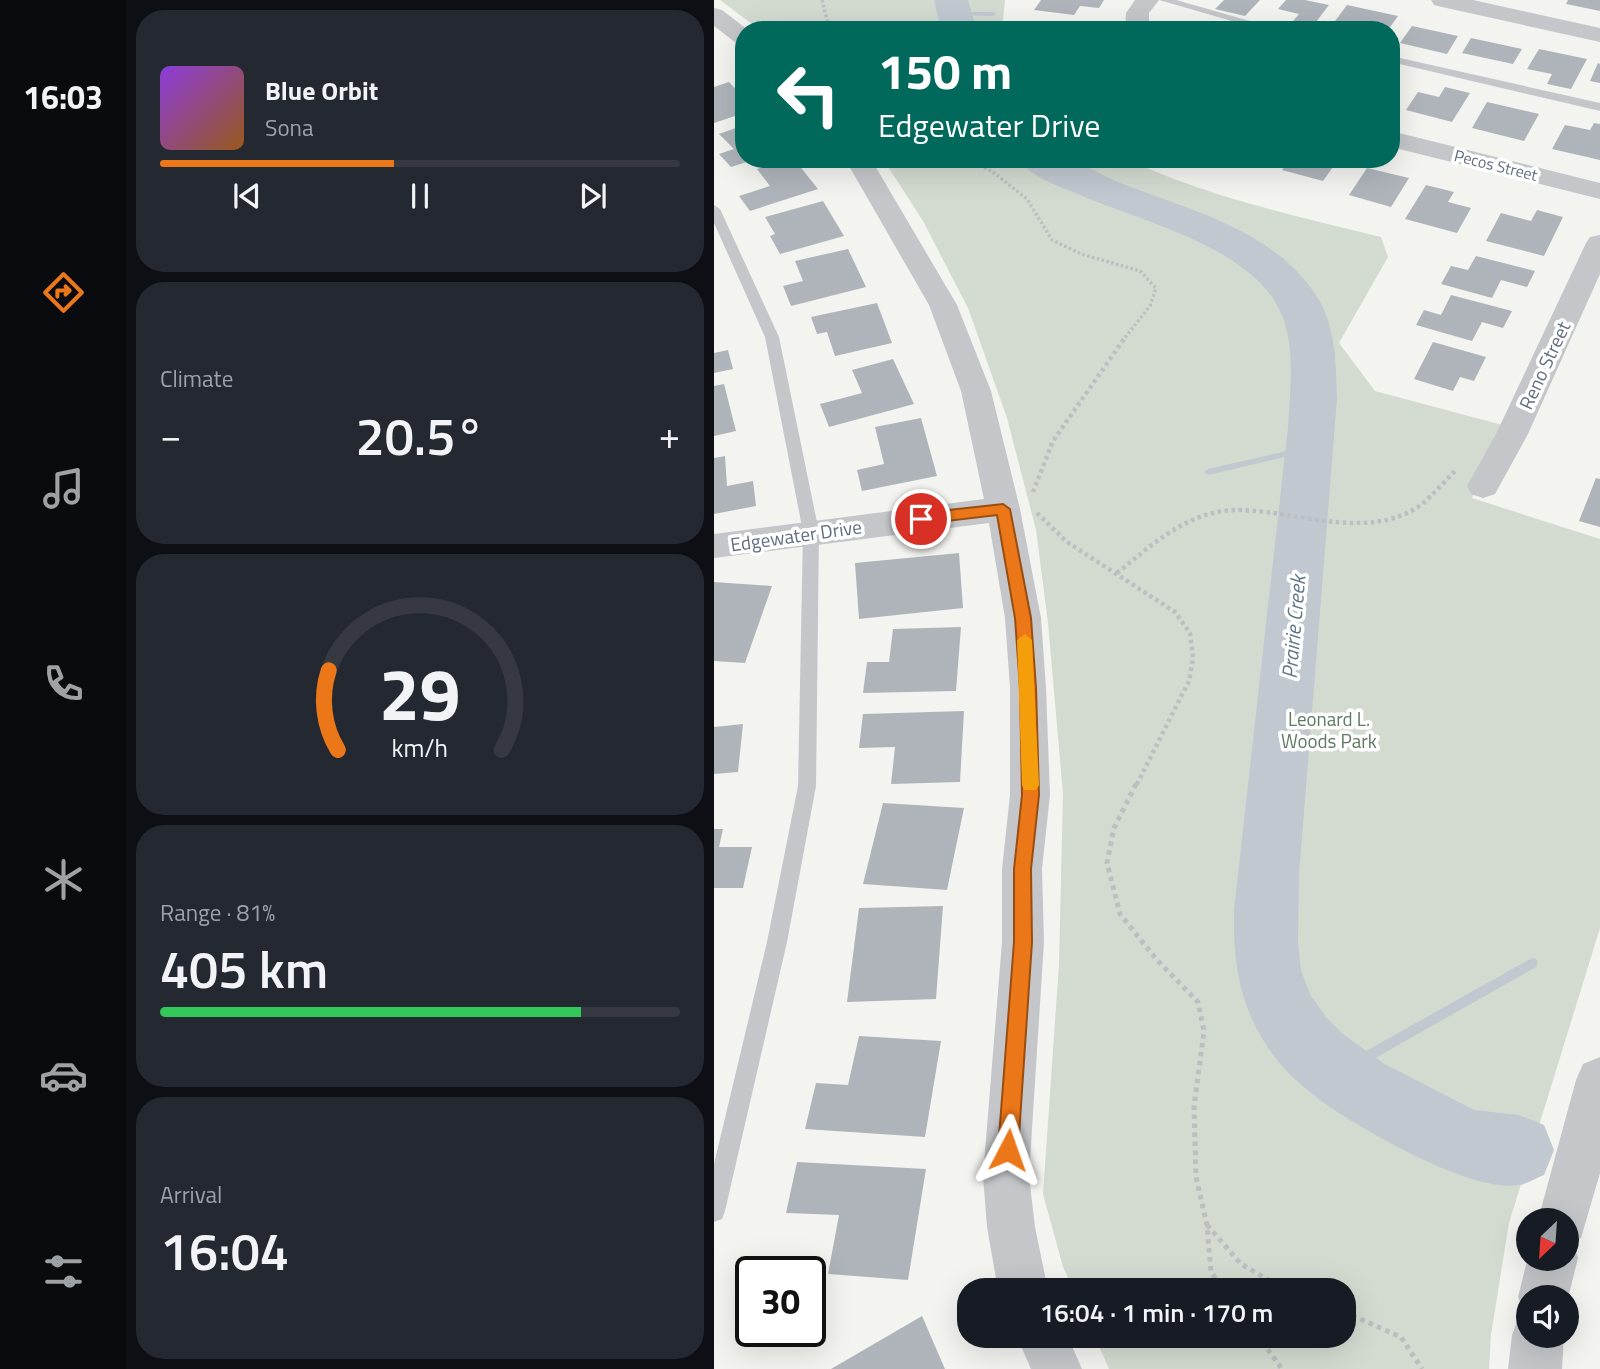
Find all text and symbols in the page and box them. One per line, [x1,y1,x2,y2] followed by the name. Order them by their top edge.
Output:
[878,33,1012,108] text: 150 m
[763,49,854,140] icon: left
[265,71,378,110] text: Blue Orbit
[23,73,103,121] text: 16:03
[878,101,1101,149] text: Edgewater Drive
[265,110,313,145] text: Sona
[1452,143,1541,187] street label: Pecos Street
[228,177,266,215] icon: previous
[401,177,439,215] icon: pause
[574,177,612,215] icon: next
[39,268,88,317] icon: directions
[1511,316,1577,414] street label: Reno Street
[160,361,233,396] text: Climate
[356,396,484,475] text: 20.5°
[160,406,181,464] text: −
[659,406,680,464] text: +
[39,464,88,513] icon: music
[891,489,951,549] pin
[902,500,940,538] icon: arrive
[729,511,863,559] street label: Edgewater Drive
[1273,571,1314,680] water label: Prairie Creek
[379,639,461,749] text: 29
[39,659,88,708] icon: phone
[1281,704,1377,755] park label: Leonard L. Woods Park
[392,729,448,767] text: km/h
[39,855,88,904] icon: climate
[160,895,275,930] text: Range · 81%
[160,929,328,1008] text: 405 km
[39,1051,88,1100] icon: car
[971,1113,1045,1187] position arrow
[160,1177,222,1212] text: Arrival
[1516,1208,1578,1270] north arrow
[1516,1208,1579,1348] map controls
[160,1211,289,1290] text: 16:04
[39,1247,88,1296] icon: filters
[735,1256,826,1347] speed limit sign: 30
[1516,1285,1579,1348] button: sound
[1040,1293,1273,1332] text: 16:04 · 1 min · 170 m

